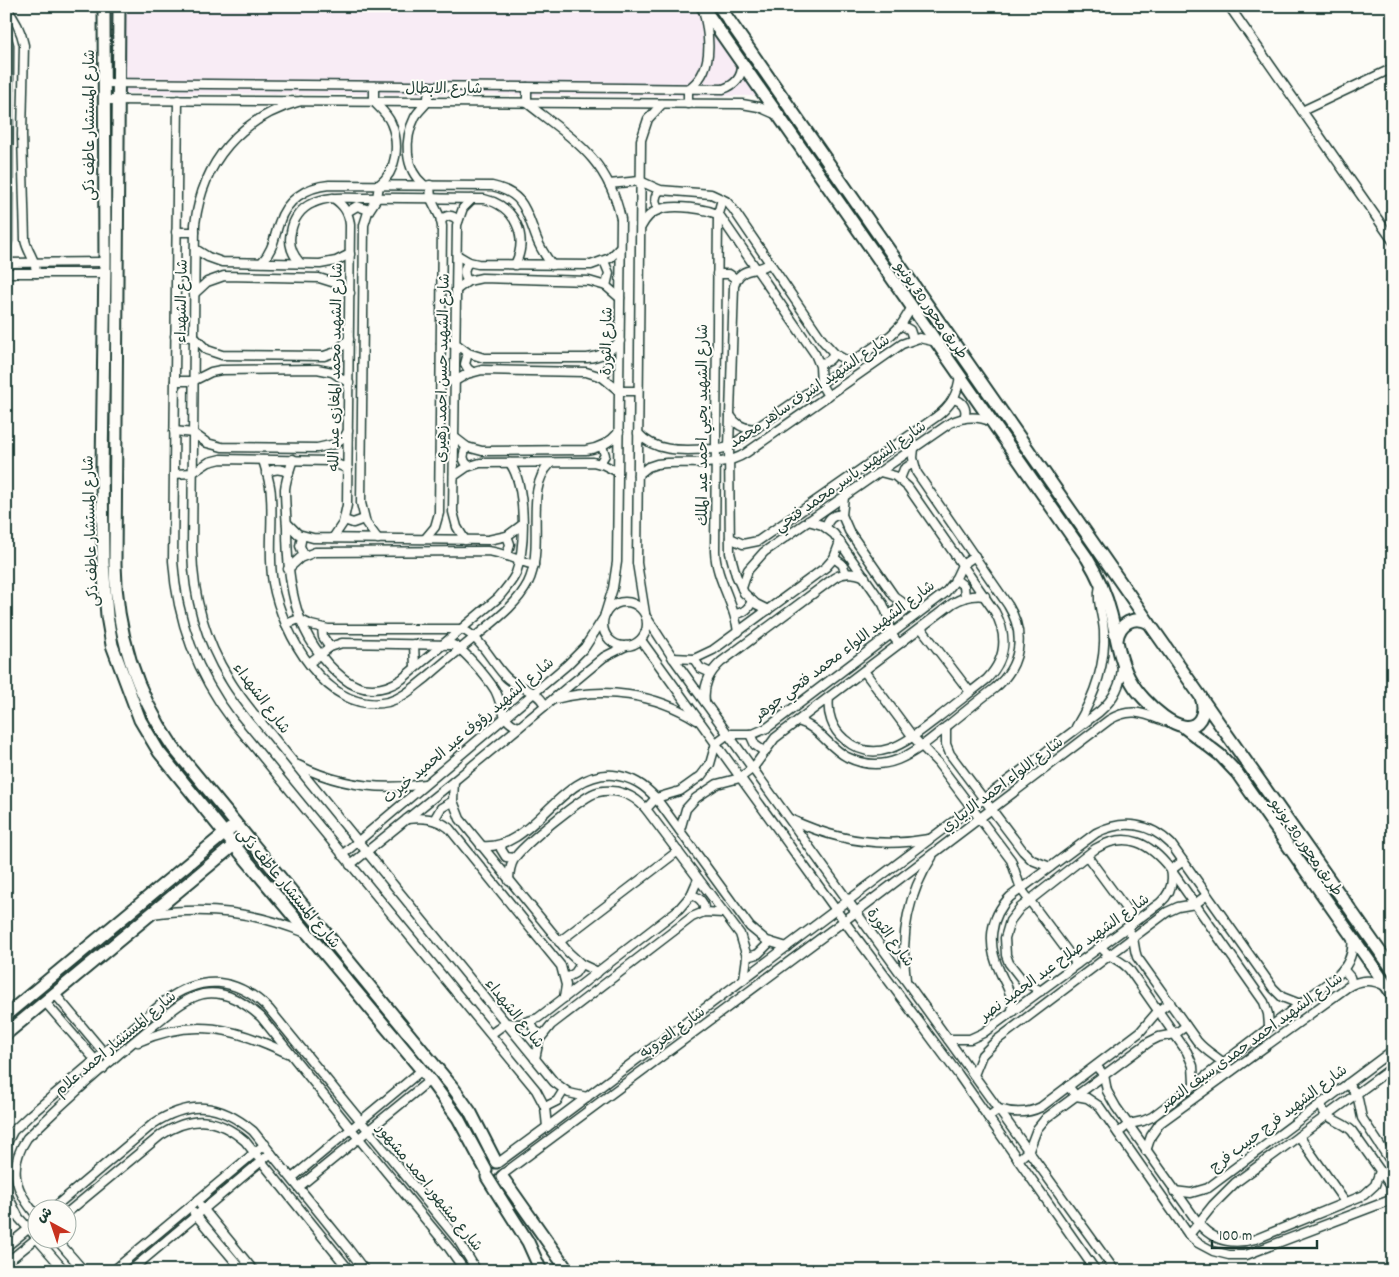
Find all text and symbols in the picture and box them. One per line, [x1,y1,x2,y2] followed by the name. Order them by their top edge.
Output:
[80,49,102,201] street label: شارع المستشار عاطف ذكى
[405,79,483,101] street label: شارع الابطال
[888,257,972,364] street label: طريق محور 30 يونيو
[171,259,195,343] street label: شارع الشهداء
[324,262,350,472] street label: شارع الشهيد محمد المغازى عبد الله
[431,273,457,463] street label: شارع الشهيد حسن احمد زهيرى
[596,307,620,376] street label: شارع الثورة
[693,324,715,526] street label: شارع الشهيد يحيي احمد عبد الملك
[725,330,895,455] street label: شارع الشهيد اشرف ساهر محمد
[771,417,932,539] street label: شارع الشهيد ياسر محمد فتحي
[78,455,106,607] street label: شارع المستشار عاطف ذكى
[749,576,940,728] street label: شارع الشهيد اللواء محمد فتحي جوهر
[379,653,560,810] street label: شارع الشهيد رؤوف عبد الحميد خيرت
[226,659,294,739] street label: شارع الشهداء
[938,732,1069,839] street label: شارع اللواء احمد الابياري
[1263,794,1347,901] street label: طريق محور 30 يونيو
[230,824,345,954] street label: شارع المستشار عاطف ذكى
[974,889,1155,1029] street label: شارع الشهيد صلاح عبد الحميد نصر
[860,904,918,972] street label: شارع الثورة
[1154,969,1348,1118] street label: شارع الشهيد احمد حمدى سيف النصر
[478,975,548,1054] street label: شارع الشهداء
[50,987,182,1102] street label: شارع المستشار احمد علام
[636,1002,711,1065] street label: شارع العروبه
[1206,1060,1353,1179] street label: شارع الشهيد فرج حبيب فرج
[369,1119,487,1257] street label: شارع مشهور احمد مشهور
[28,1200,78,1250] north arrow
[33,1203,57,1228] text: ش
[1212,1217,1316,1249] scale bar
[1219,1226,1252,1248] text: 100 m

